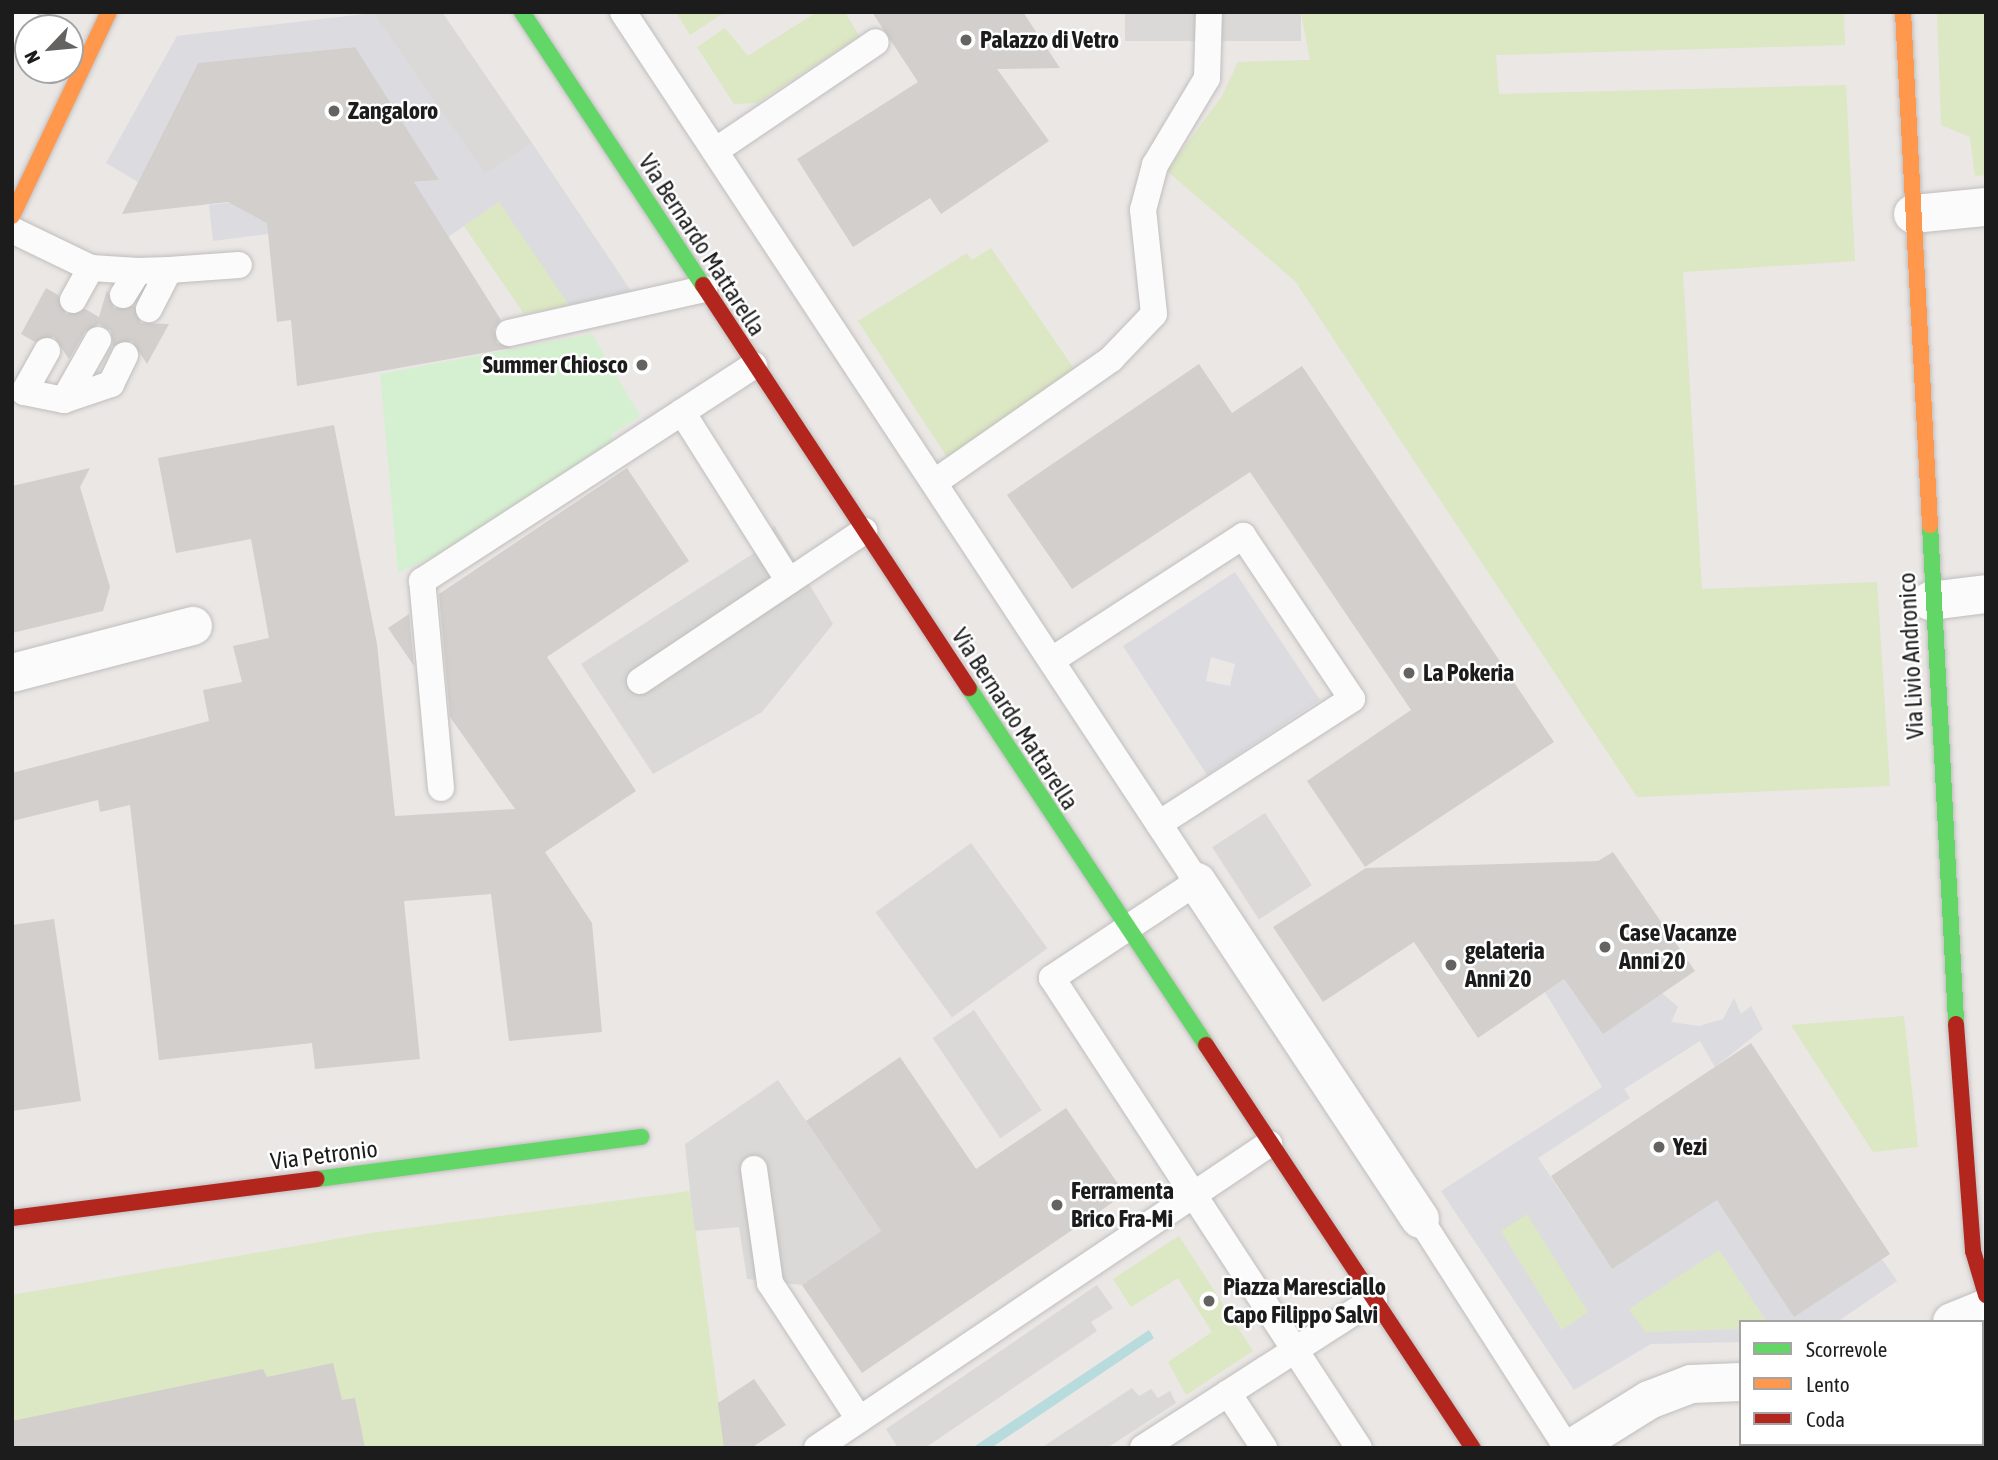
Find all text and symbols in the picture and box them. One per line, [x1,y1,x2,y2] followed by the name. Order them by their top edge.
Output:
[14,14,84,84] north arrow
[980,26,1119,54] place label: Palazzo di Vetro
[958,32,974,48] marker: Palazzo di Vetro
[20,47,44,67] text: N
[348,97,438,125] place label: Zangaloro
[326,103,342,119] marker: Zangaloro
[632,149,772,341] street label: Via Bernardo Mattarella
[483,351,628,379] place label: Summer Chiosco
[634,357,650,373] marker: Summer Chiosco
[1892,572,1930,740] street label: Via Livio Andronico
[945,623,1085,815] street label: Via Bernardo Mattarella
[1423,659,1514,687] place label: La Pokeria
[1401,665,1417,681] marker: La Pokeria
[1619,919,1737,975] place label: Case Vacanze Anni 20
[1465,937,1545,993] place label: gelateria Anni 20
[1597,939,1613,955] marker: Case Vacanze Anni 20
[1443,957,1459,973] marker: gelateria Anni 20
[1673,1133,1707,1161] place label: Yezi
[269,1134,379,1176] street label: Via Petronio
[1651,1139,1667,1155] marker: Yezi
[1071,1177,1174,1233] place label: Ferramenta Brico Fra-Mi
[1049,1197,1065,1213] marker: Ferramenta Brico Fra-Mi
[1223,1273,1386,1329] place label: Piazza Maresciallo Capo Filippo Salvi
[1201,1293,1217,1309] marker: Piazza Maresciallo Capo Filippo Salvi
[1739,1320,1984,1446] legend
[1806,1337,1887,1361] text: Scorrevole
[1806,1372,1850,1396] text: Lento
[1806,1407,1845,1431] text: Coda

